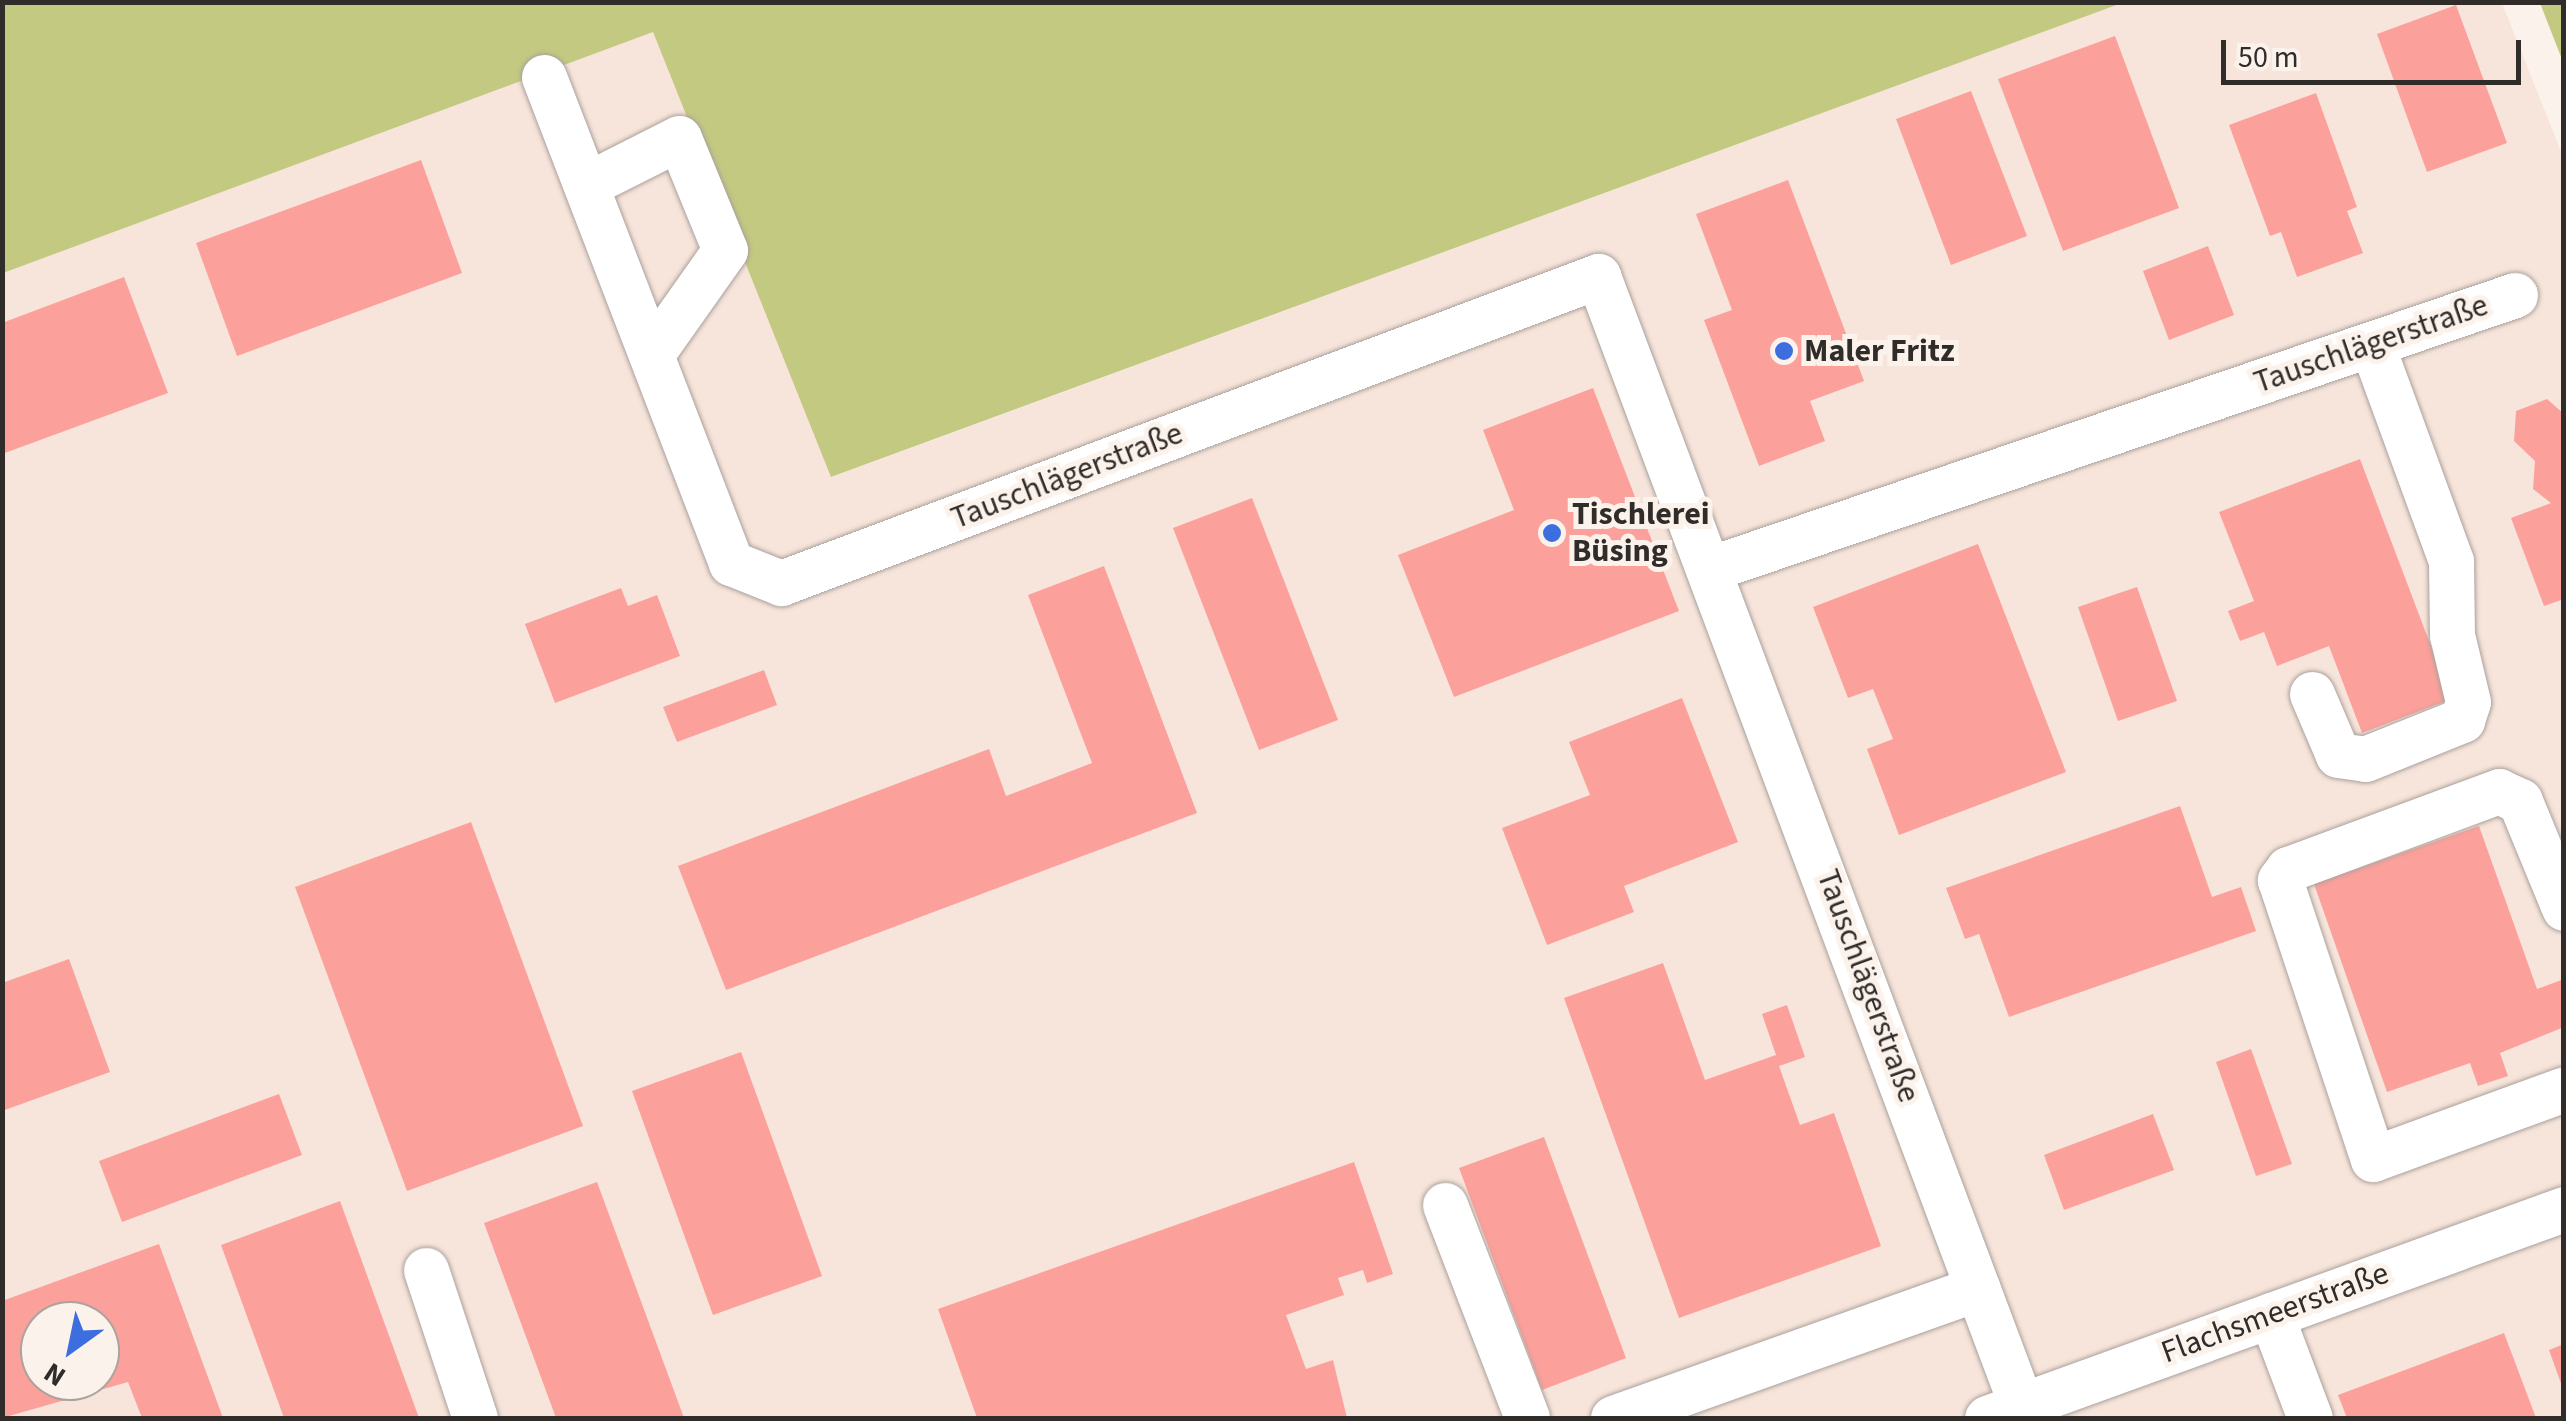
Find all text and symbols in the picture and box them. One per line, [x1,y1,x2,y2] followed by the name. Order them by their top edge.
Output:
[2226,20,2526,82] scale bar
[2238,36,2299,79] text: 50 m
[2249,286,2493,402] street label: Tauschlägerstraße
[1804,332,1955,370] place label: Maler Fritz
[1773,340,1795,362] marker: Maler Fritz
[946,414,1188,538] street label: Tauschlägerstraße
[1572,496,1710,571] place label: Tischlerei Büsing
[1541,522,1563,544] marker: Tischlerei Büsing
[1808,864,1928,1108] street label: Tauschlägerstraße
[2156,1254,2394,1372] street label: Flachsmeerstraße
[20,1301,120,1401] north arrow
[36,1353,73,1396] text: N

